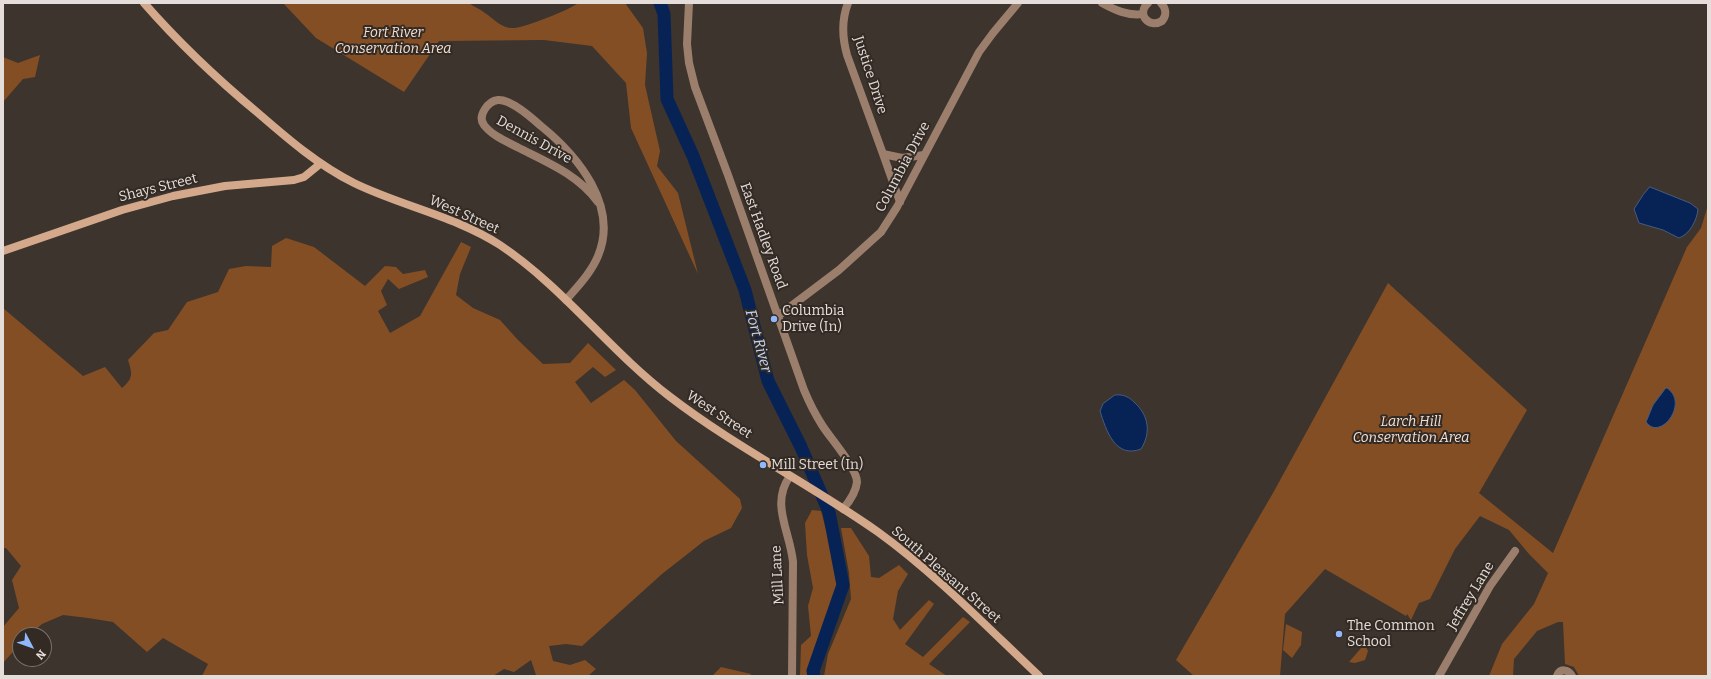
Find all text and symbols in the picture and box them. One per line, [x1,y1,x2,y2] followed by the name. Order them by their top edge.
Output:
[335,25,451,58] park label: Fort River Conservation Area
[850,34,890,116] street label: Justice Drive
[493,112,575,168] street label: Dennis Drive
[872,119,934,215] street label: Columbia Drive
[117,170,199,206] street label: Shays Street
[736,180,790,292] street label: East Hadley Road
[426,192,502,238] street label: West Street
[782,303,845,336] place label: Columbia Drive (In)
[741,307,775,375] water label: Fort River
[769,314,779,324] marker: Columbia Drive (In)
[683,388,755,442] street label: West Street
[1353,414,1469,446] park label: Larch Hill Conservation Area
[771,457,863,473] place label: Mill Street (In)
[758,460,768,470] marker: Mill Street (In)
[888,523,1004,627] street label: South Pleasant Street
[768,545,788,605] street label: Mill Lane
[1444,559,1498,633] street label: Jeffrey Lane
[1347,618,1435,650] place label: The Common School
[12,627,52,667] north arrow
[1334,629,1344,639] marker: The Common School
[33,647,48,662] text: N

